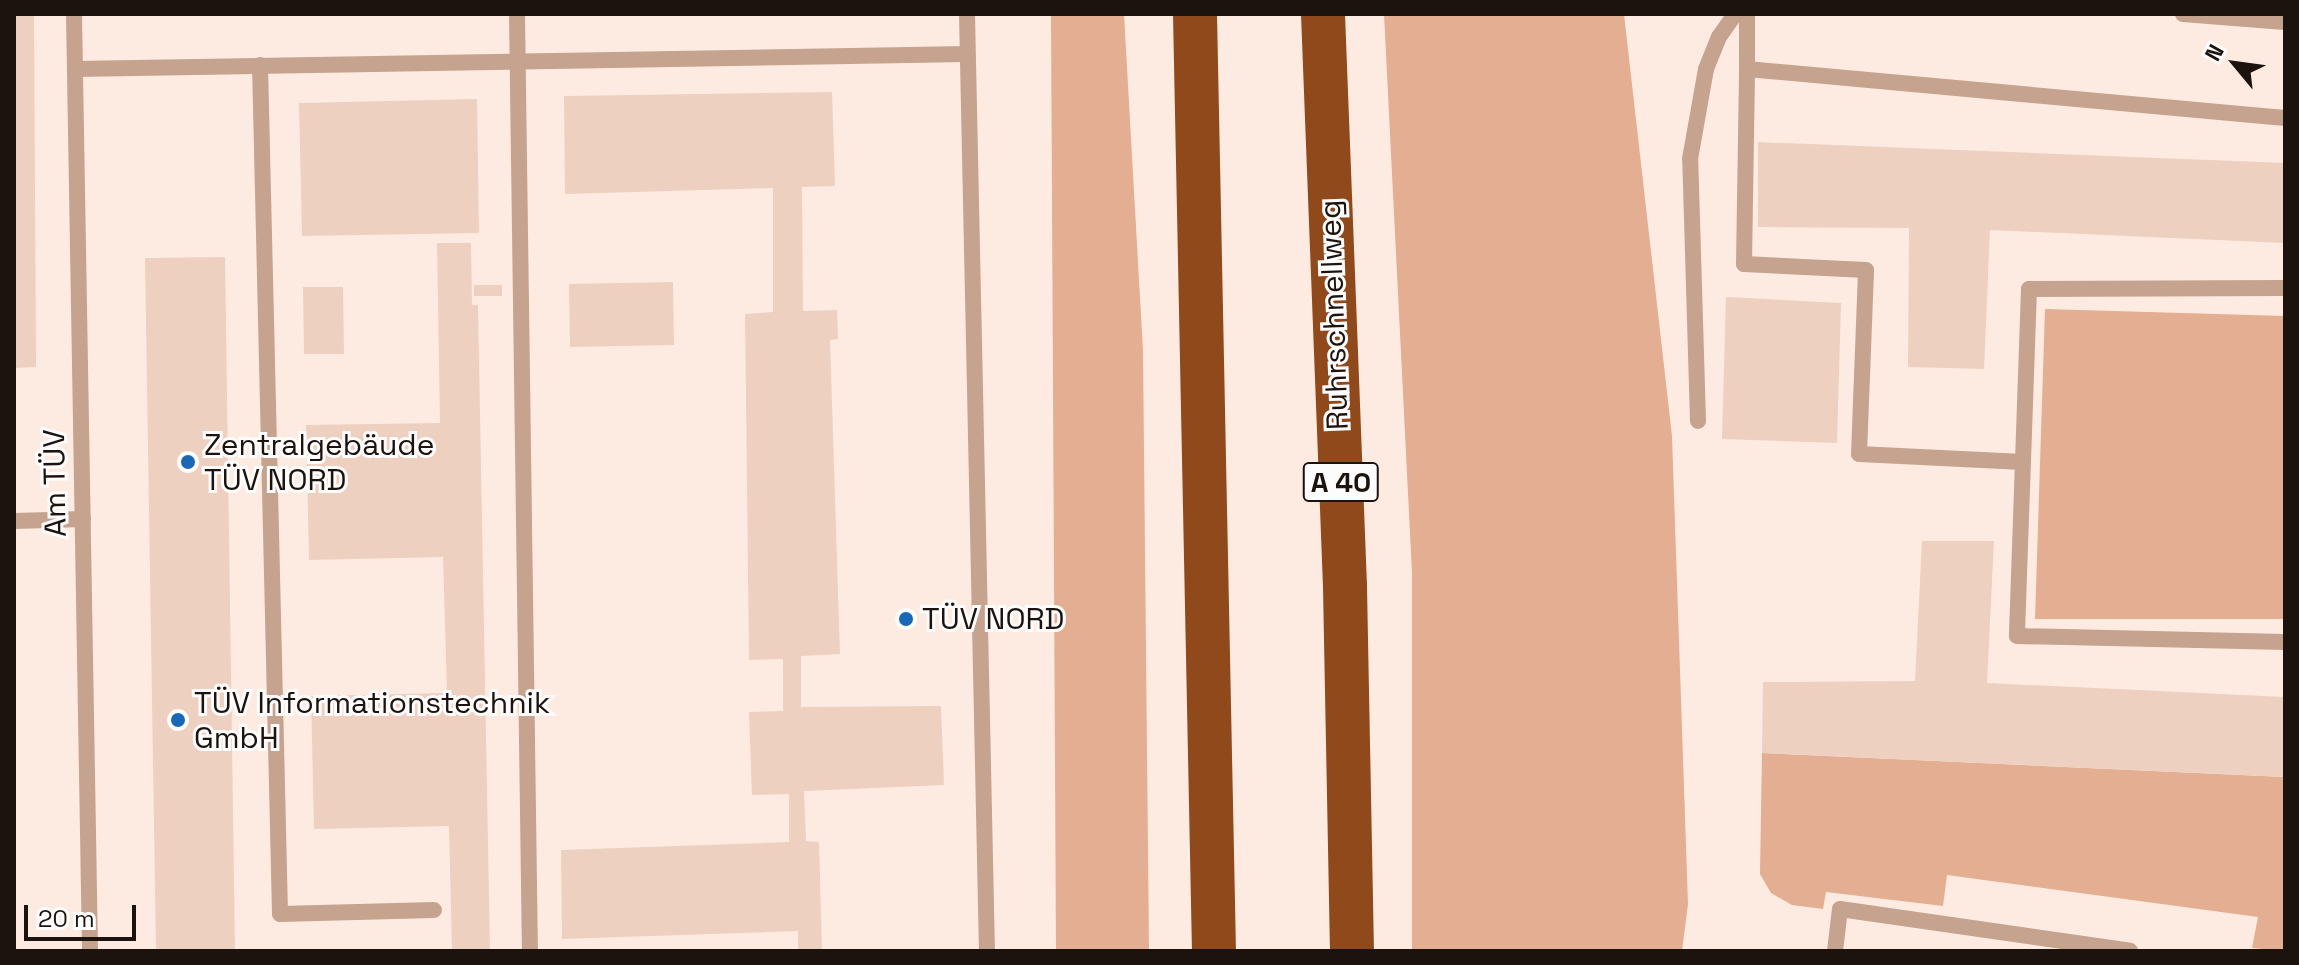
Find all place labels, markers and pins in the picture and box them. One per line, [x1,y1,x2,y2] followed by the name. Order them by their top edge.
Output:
[204,427,434,498] place label: Zentralgebäude TÜV NORD
[179,453,197,471] marker: Zentralgebäude TÜV NORD
[922,601,1065,637] place label: TÜV NORD
[897,610,915,628] marker: TÜV NORD
[194,685,550,756] place label: TÜV Informationstechnik GmbH
[169,711,187,729] marker: TÜV Informationstechnik GmbH

